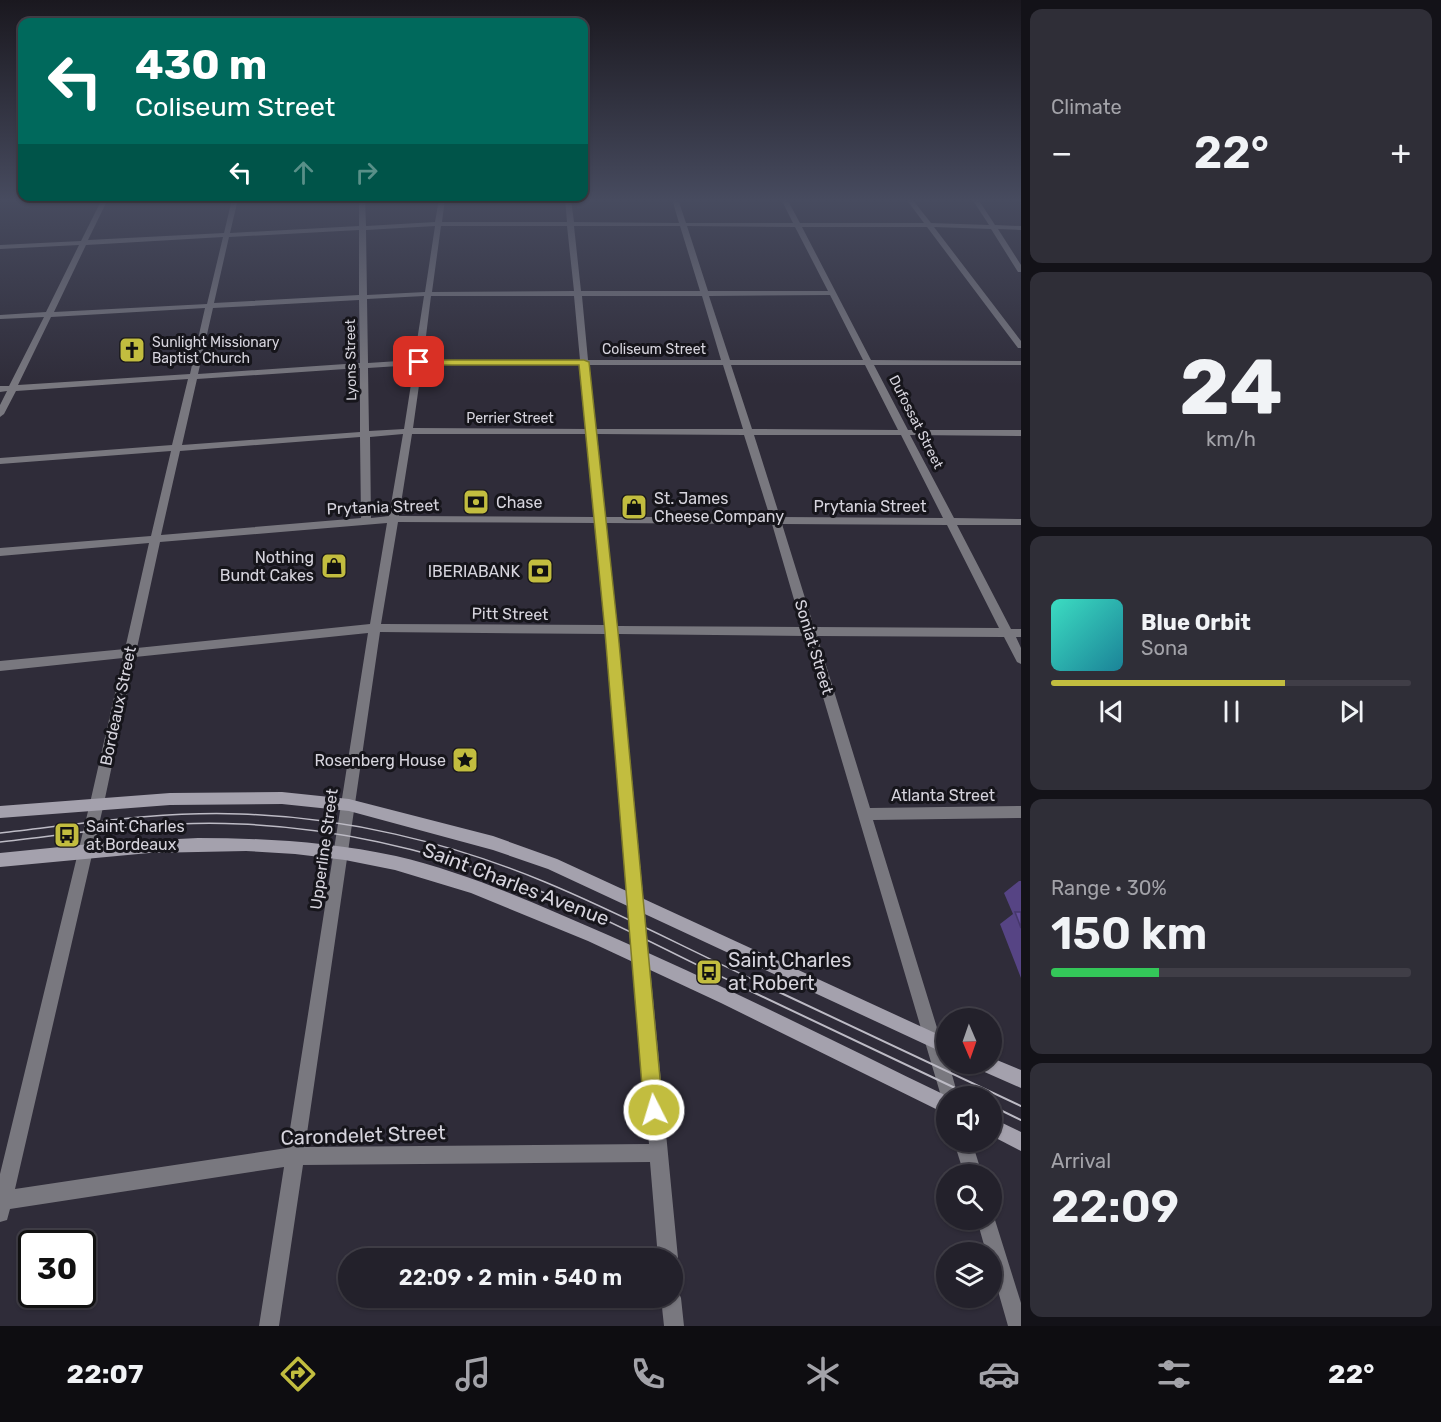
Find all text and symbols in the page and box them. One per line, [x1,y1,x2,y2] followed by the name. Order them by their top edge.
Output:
[135,40,267,90] text: 430 m
[36,42,114,120] icon: left
[135,91,335,123] text: Coliseum Street
[1051,95,1122,119] text: Climate
[1194,126,1269,179] text: 22°
[1051,133,1072,172] text: −
[1390,133,1411,172] text: +
[224,156,257,189] icon: left
[287,156,320,189] icon: ahead
[350,156,383,189] icon: right
[342,319,360,401] street label: Lyons Street
[152,334,280,367] place label: Sunlight Missionary Baptist Church
[117,335,147,365] church icon: Sunlight Missionary Baptist Church
[393,336,444,387] pin
[602,341,706,358] street label: Coliseum Street
[1179,341,1283,434] text: 24
[402,345,435,378] icon: arrive
[885,372,947,472] street label: Dufossat Street
[466,410,554,427] street label: Perrier Street
[1206,427,1256,451] text: km/h
[461,487,491,517] bank icon: Chase
[654,489,784,526] place label: St. James Cheese Company
[619,492,649,522] shop icon: St. James Cheese Company
[496,493,542,512] place label: Chase
[326,496,440,518] street label: Prytania Street
[814,497,926,516] street label: Prytania Street
[220,548,314,585] place label: Nothing Bundt Cakes
[319,551,349,581] shop icon: Nothing Bundt Cakes
[525,556,555,586] bank icon: IBERIABANK
[428,562,520,581] place label: IBERIABANK
[791,597,837,697] street label: Soniat Street
[471,604,549,624] street label: Pitt Street
[1141,609,1251,636] text: Blue Orbit
[1141,636,1188,660] text: Sona
[96,645,140,767] street label: Bordeaux Street
[1095,695,1128,728] icon: previous
[1215,695,1248,728] icon: pause
[1335,695,1368,728] icon: next
[450,745,480,775] place icon: Rosenberg House
[314,751,446,770] place label: Rosenberg House
[891,786,995,805] street label: Atlanta Street
[306,787,342,911] street label: Upperline Street
[86,817,185,854] place label: Saint Charles at Bordeaux
[52,820,82,850] bus stop icon: Saint Charles at Bordeaux
[419,837,613,931] street label: Saint Charles Avenue
[1051,876,1167,900] text: Range · 30%
[1051,907,1207,960] text: 150 km
[728,948,851,995] place label: Saint Charles at Robert
[694,957,724,987] bus stop icon: Saint Charles at Robert
[936,1008,1002,1074] north arrow
[936,1008,1002,1308] map controls
[622,1078,686,1142] position arrow
[936,1086,1002,1152] button: sound
[280,1120,446,1150] street label: Carondelet Street
[1051,1149,1111,1173] text: Arrival
[936,1164,1002,1230] button: search
[1051,1180,1179,1233] text: 22:09
[18,1230,96,1308] speed limit sign: 30
[936,1242,1002,1308] button: layers
[399,1264,622,1291] text: 22:09 · 2 min · 540 m
[277,1353,319,1395] icon: directions
[452,1353,494,1395] icon: music
[627,1353,669,1395] icon: phone
[802,1353,844,1395] icon: climate
[978,1353,1020,1395] icon: car
[1153,1353,1195,1395] icon: filters
[67,1358,143,1390] text: 22:07
[1328,1358,1374,1390] text: 22°

